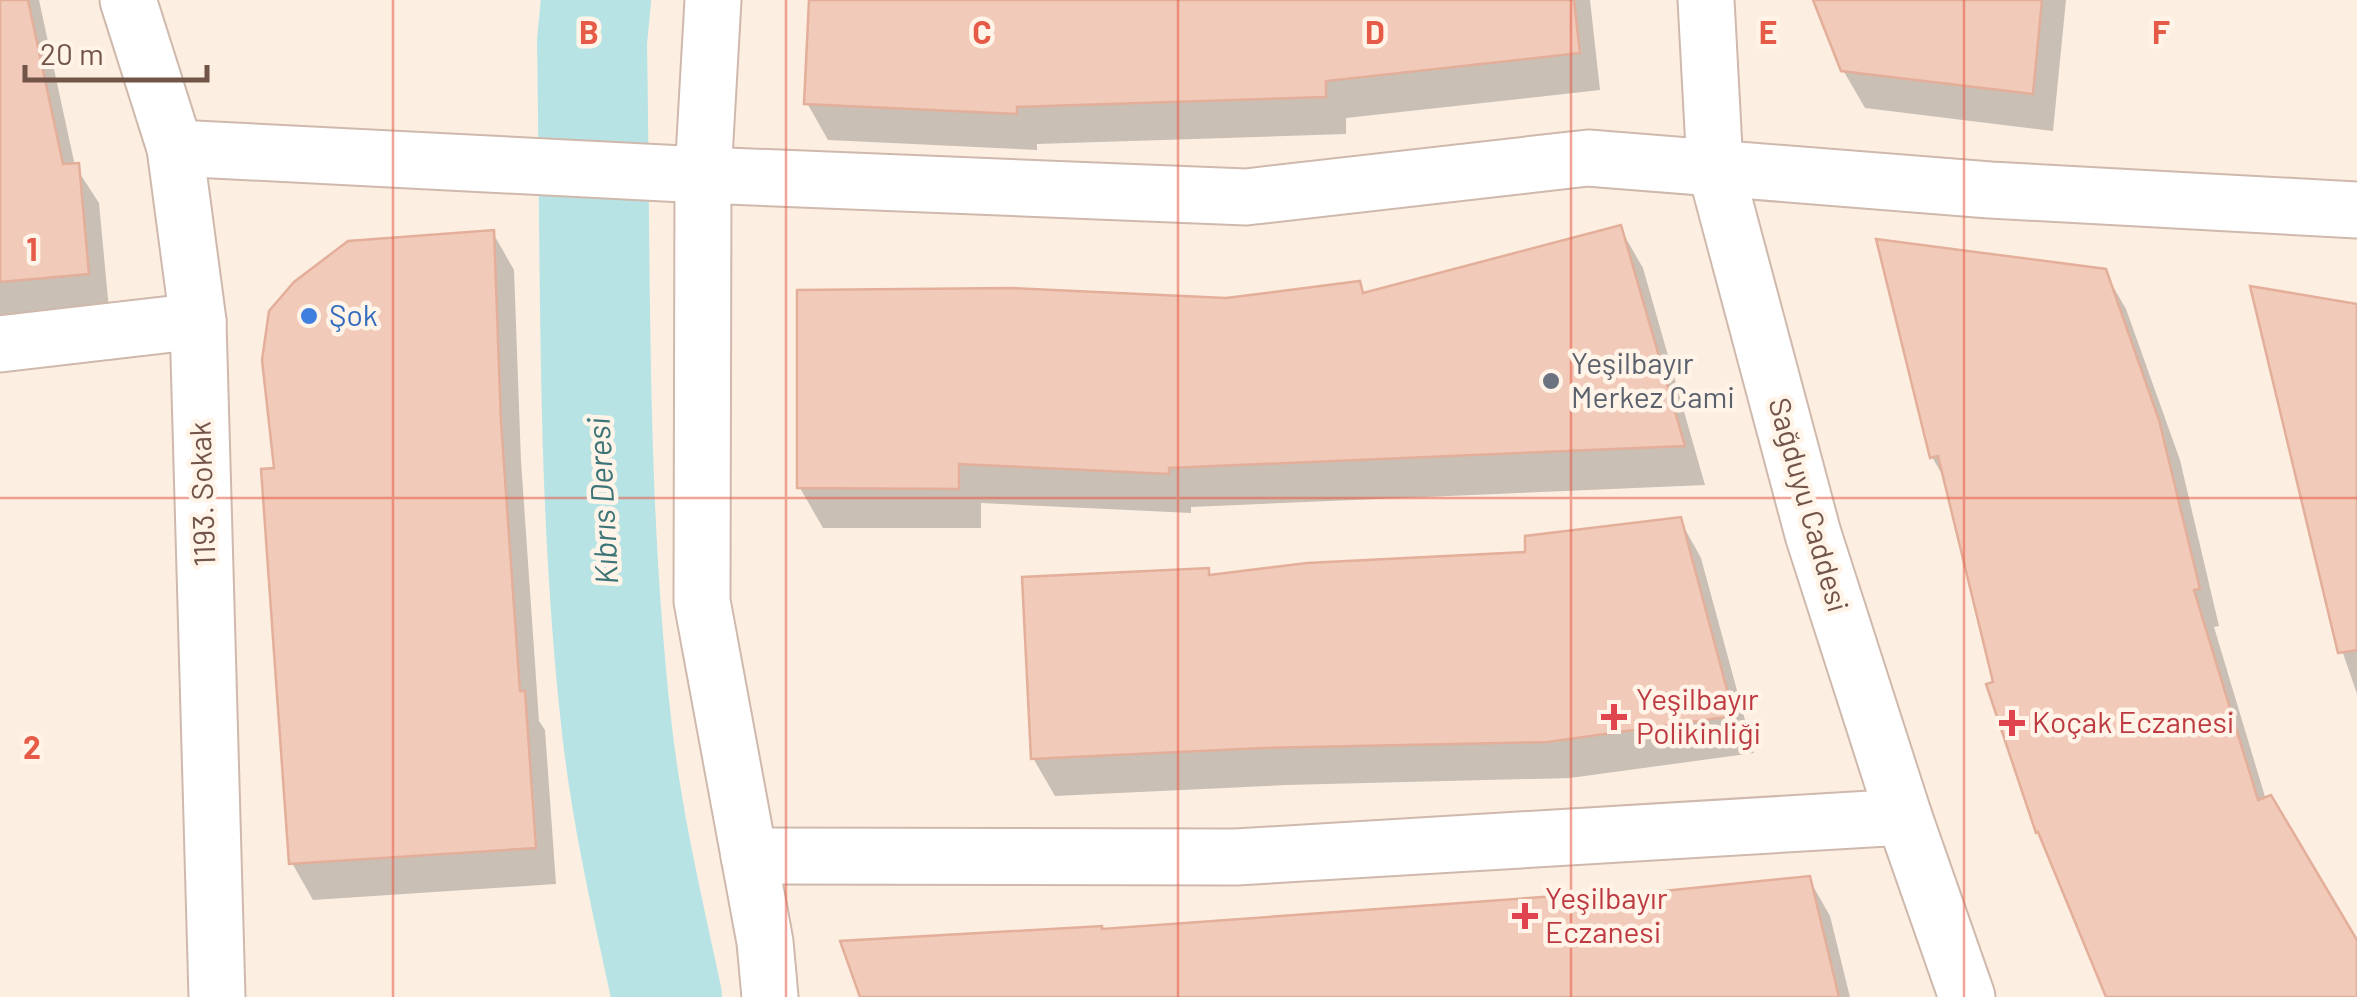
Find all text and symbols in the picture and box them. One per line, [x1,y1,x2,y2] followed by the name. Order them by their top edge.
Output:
[579,12,599,50] text: B
[972,12,992,50] text: C
[1365,12,1385,50] text: D
[1759,12,1777,50] text: E
[2152,12,2170,50] text: F
[25,20,208,82] scale bar
[40,35,104,71] text: 20 m
[26,229,38,267] text: 1
[329,296,378,332] place label: Şok
[298,305,320,327] marker: Şok
[1571,344,1735,414] place label: Yeşilbayır Merkez Cami
[1540,370,1562,392] marker: Yeşilbayır Merkez Cami
[1762,393,1858,616] street label: Sağduyu Caddesi
[578,416,624,586] water label: Kıbrıs Deresi
[180,421,222,567] street label: 1193. Sokak
[1636,680,1761,750] place label: Yeşilbayır Polikinliği
[2032,703,2234,739] place label: Koçak Eczanesi
[1601,704,1627,730] marker: Yeşilbayır Polikinliği
[2001,712,2023,734] marker: Koçak Eczanesi
[23,727,41,765] text: 2
[1545,879,1668,949] place label: Yeşilbayır Eczanesi
[1514,905,1536,927] marker: Yeşilbayır Eczanesi

